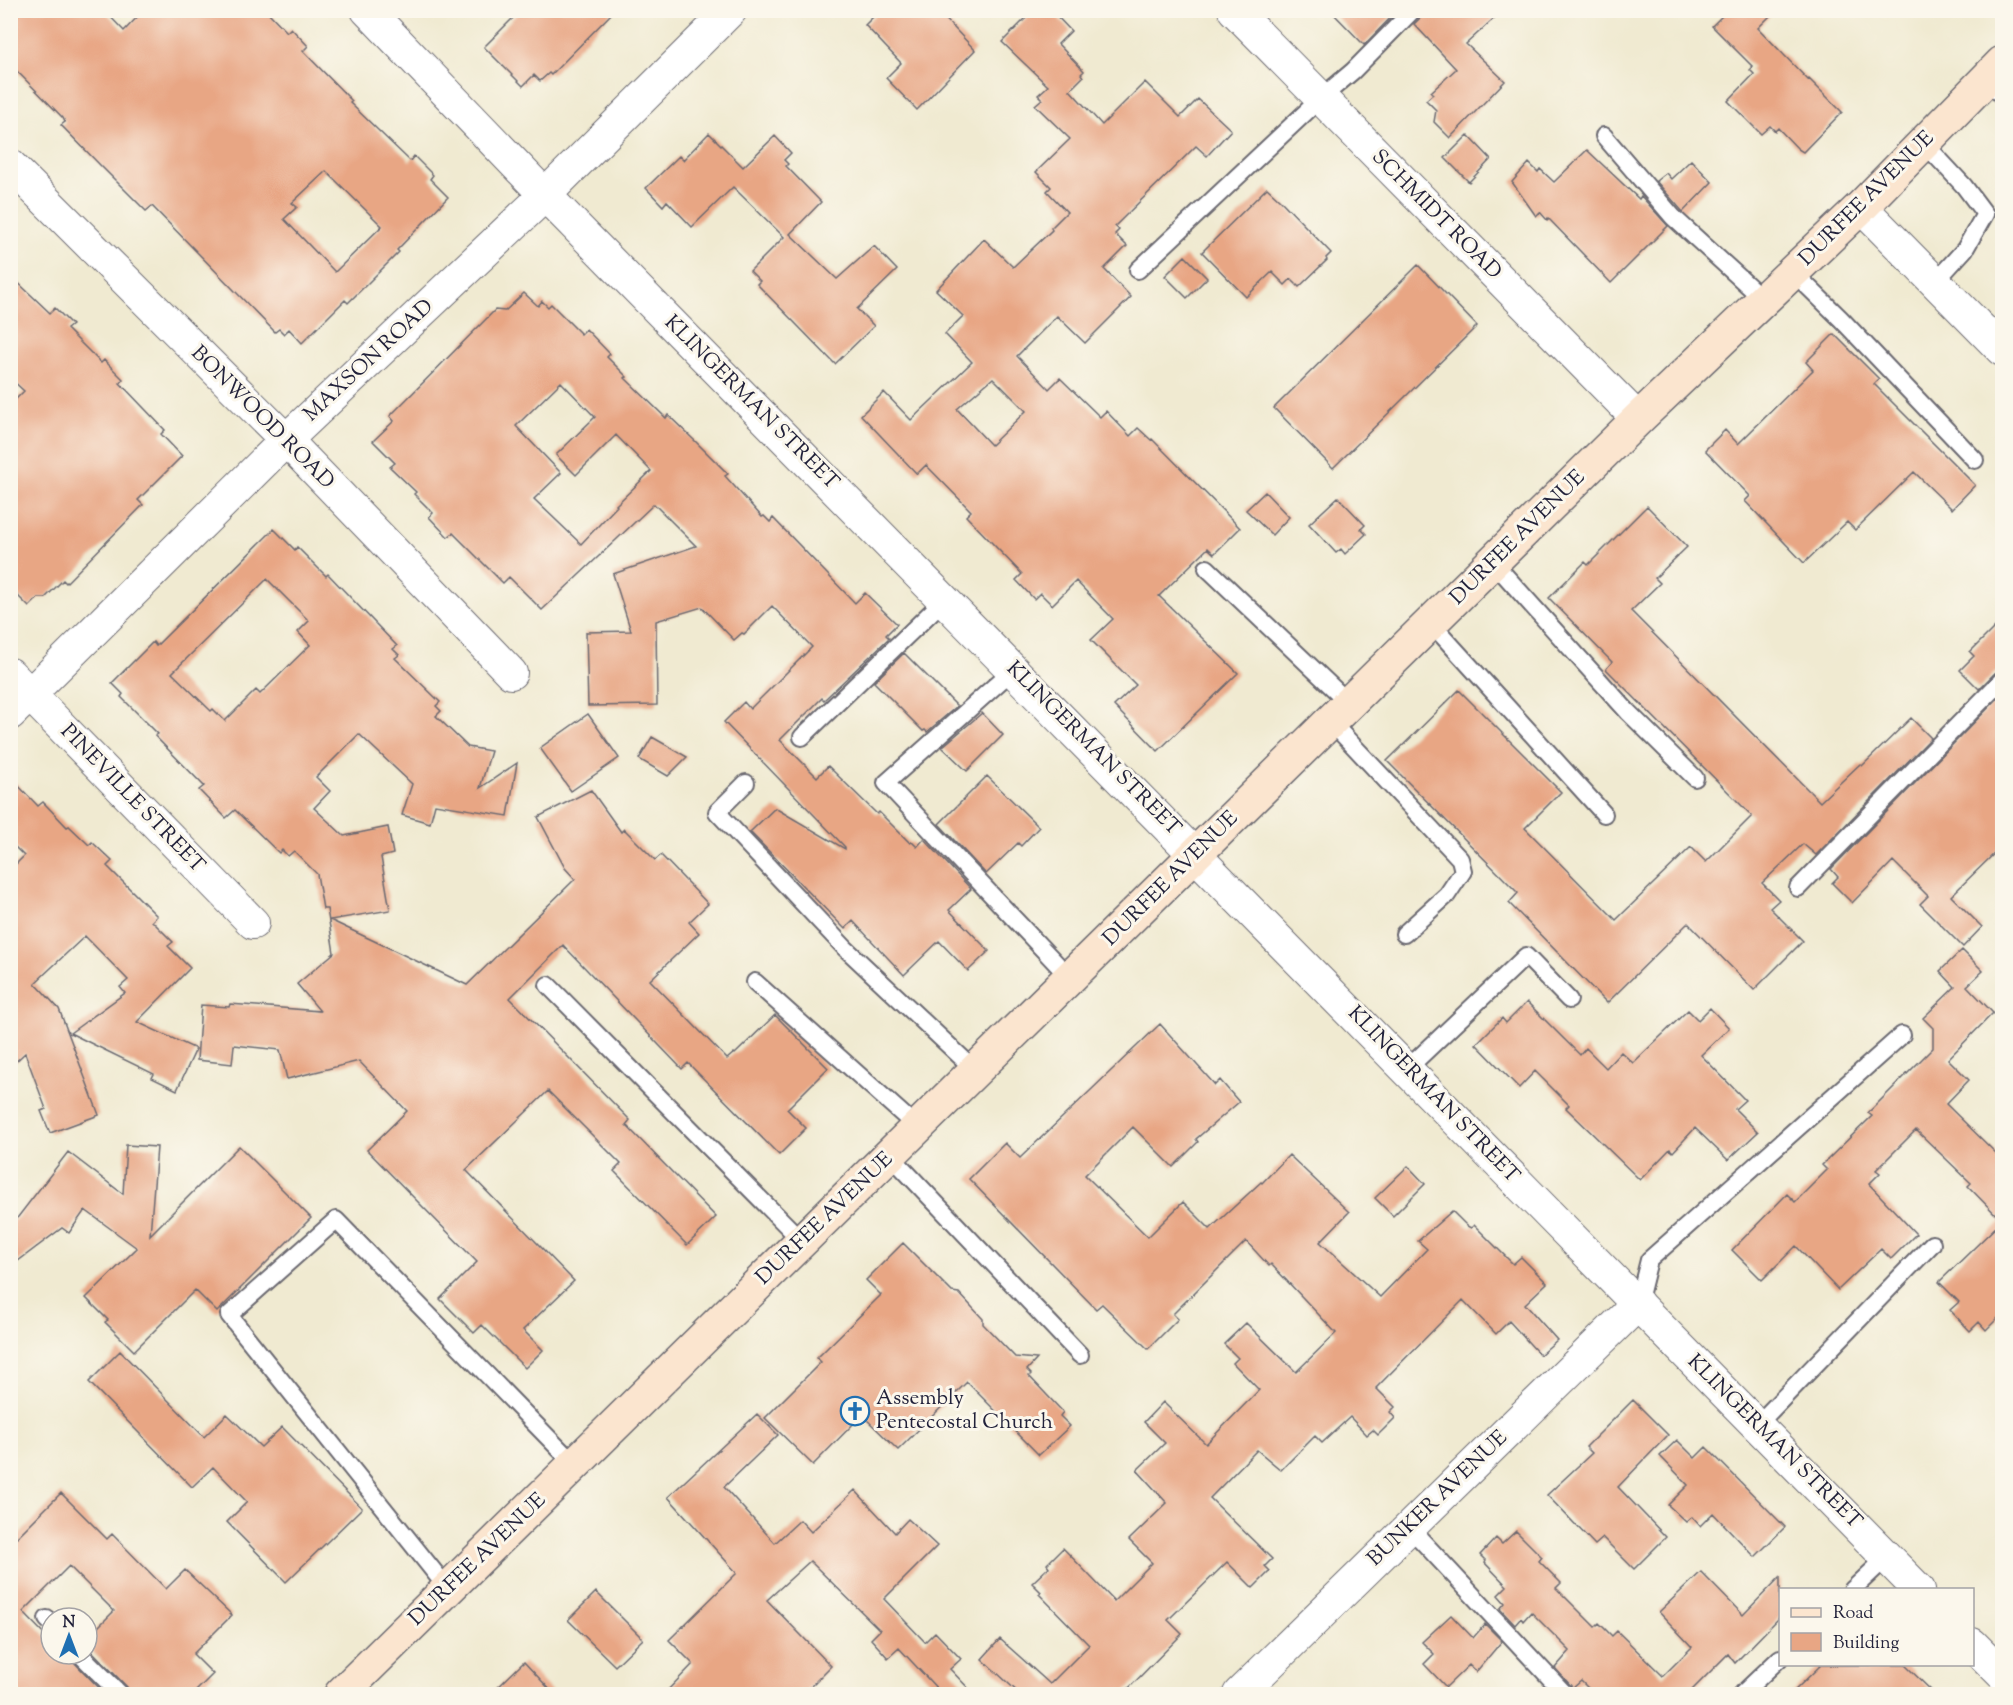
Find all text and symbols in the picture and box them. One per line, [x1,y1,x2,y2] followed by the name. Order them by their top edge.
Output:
[1793,124,1942,273] street label: DURFEE AVENUE
[1364,143,1508,287] street label: SCHMIDT ROAD
[297,293,441,429] street label: MAXSON ROAD
[657,309,845,497] street label: KLINGERMAN STREET
[183,339,341,497] street label: BONWOOD ROAD
[1444,463,1593,612] street label: DURFEE AVENUE
[999,655,1187,843] street label: KLINGERMAN STREET
[53,718,211,880] street label: PINEVILLE STREET
[1097,804,1246,953] street label: DURFEE AVENUE
[1340,1000,1526,1191] street label: KLINGERMAN STREET
[750,1145,901,1293] street label: DURFEE AVENUE
[1680,1348,1868,1536] street label: KLINGERMAN STREET
[876,1384,1053,1438] place label: Assembly Pentecostal Church
[839,1395,871,1427] church icon: Assembly Pentecostal Church
[1361,1424,1515,1574] street label: BUNKER AVENUE
[403,1486,554,1634] street label: DURFEE AVENUE
[1779,1588,1974,1666] legend
[1833,1601,1873,1627] text: Road
[39,1606,99,1666] north arrow
[63,1612,76,1635] text: N
[1833,1631,1899,1657] text: Building

